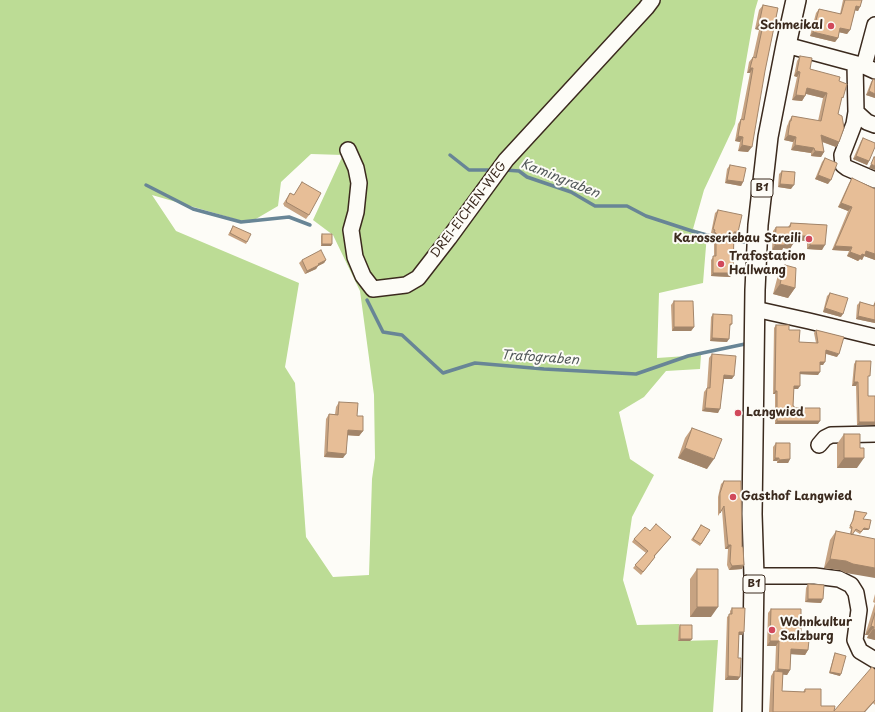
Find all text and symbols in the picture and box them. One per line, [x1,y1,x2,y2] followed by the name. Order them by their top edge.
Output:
[760,19,823,33] place label: Schmeikal
[826,21,836,31] marker: Schmeikal
[518,156,602,202] water label: Kamingraben
[428,159,510,261] street label: DREI-EICHEN-WEG
[751,179,773,197] road number: B1
[673,232,801,246] place label: Karosseriebau Streili
[804,234,814,244] marker: Karosseriebau Streili
[729,250,806,278] place label: Trafostation Hallwang
[716,259,726,269] marker: Trafostation Hallwang
[501,347,579,369] water label: Trafograben
[746,406,804,420] place label: Langwied
[733,408,743,418] marker: Langwied
[741,490,852,504] place label: Gasthof Langwied
[728,492,738,502] marker: Gasthof Langwied
[743,575,765,593] road number: B1
[780,616,852,644] place label: Wohnkultur Salzburg
[767,625,777,635] marker: Wohnkultur Salzburg

